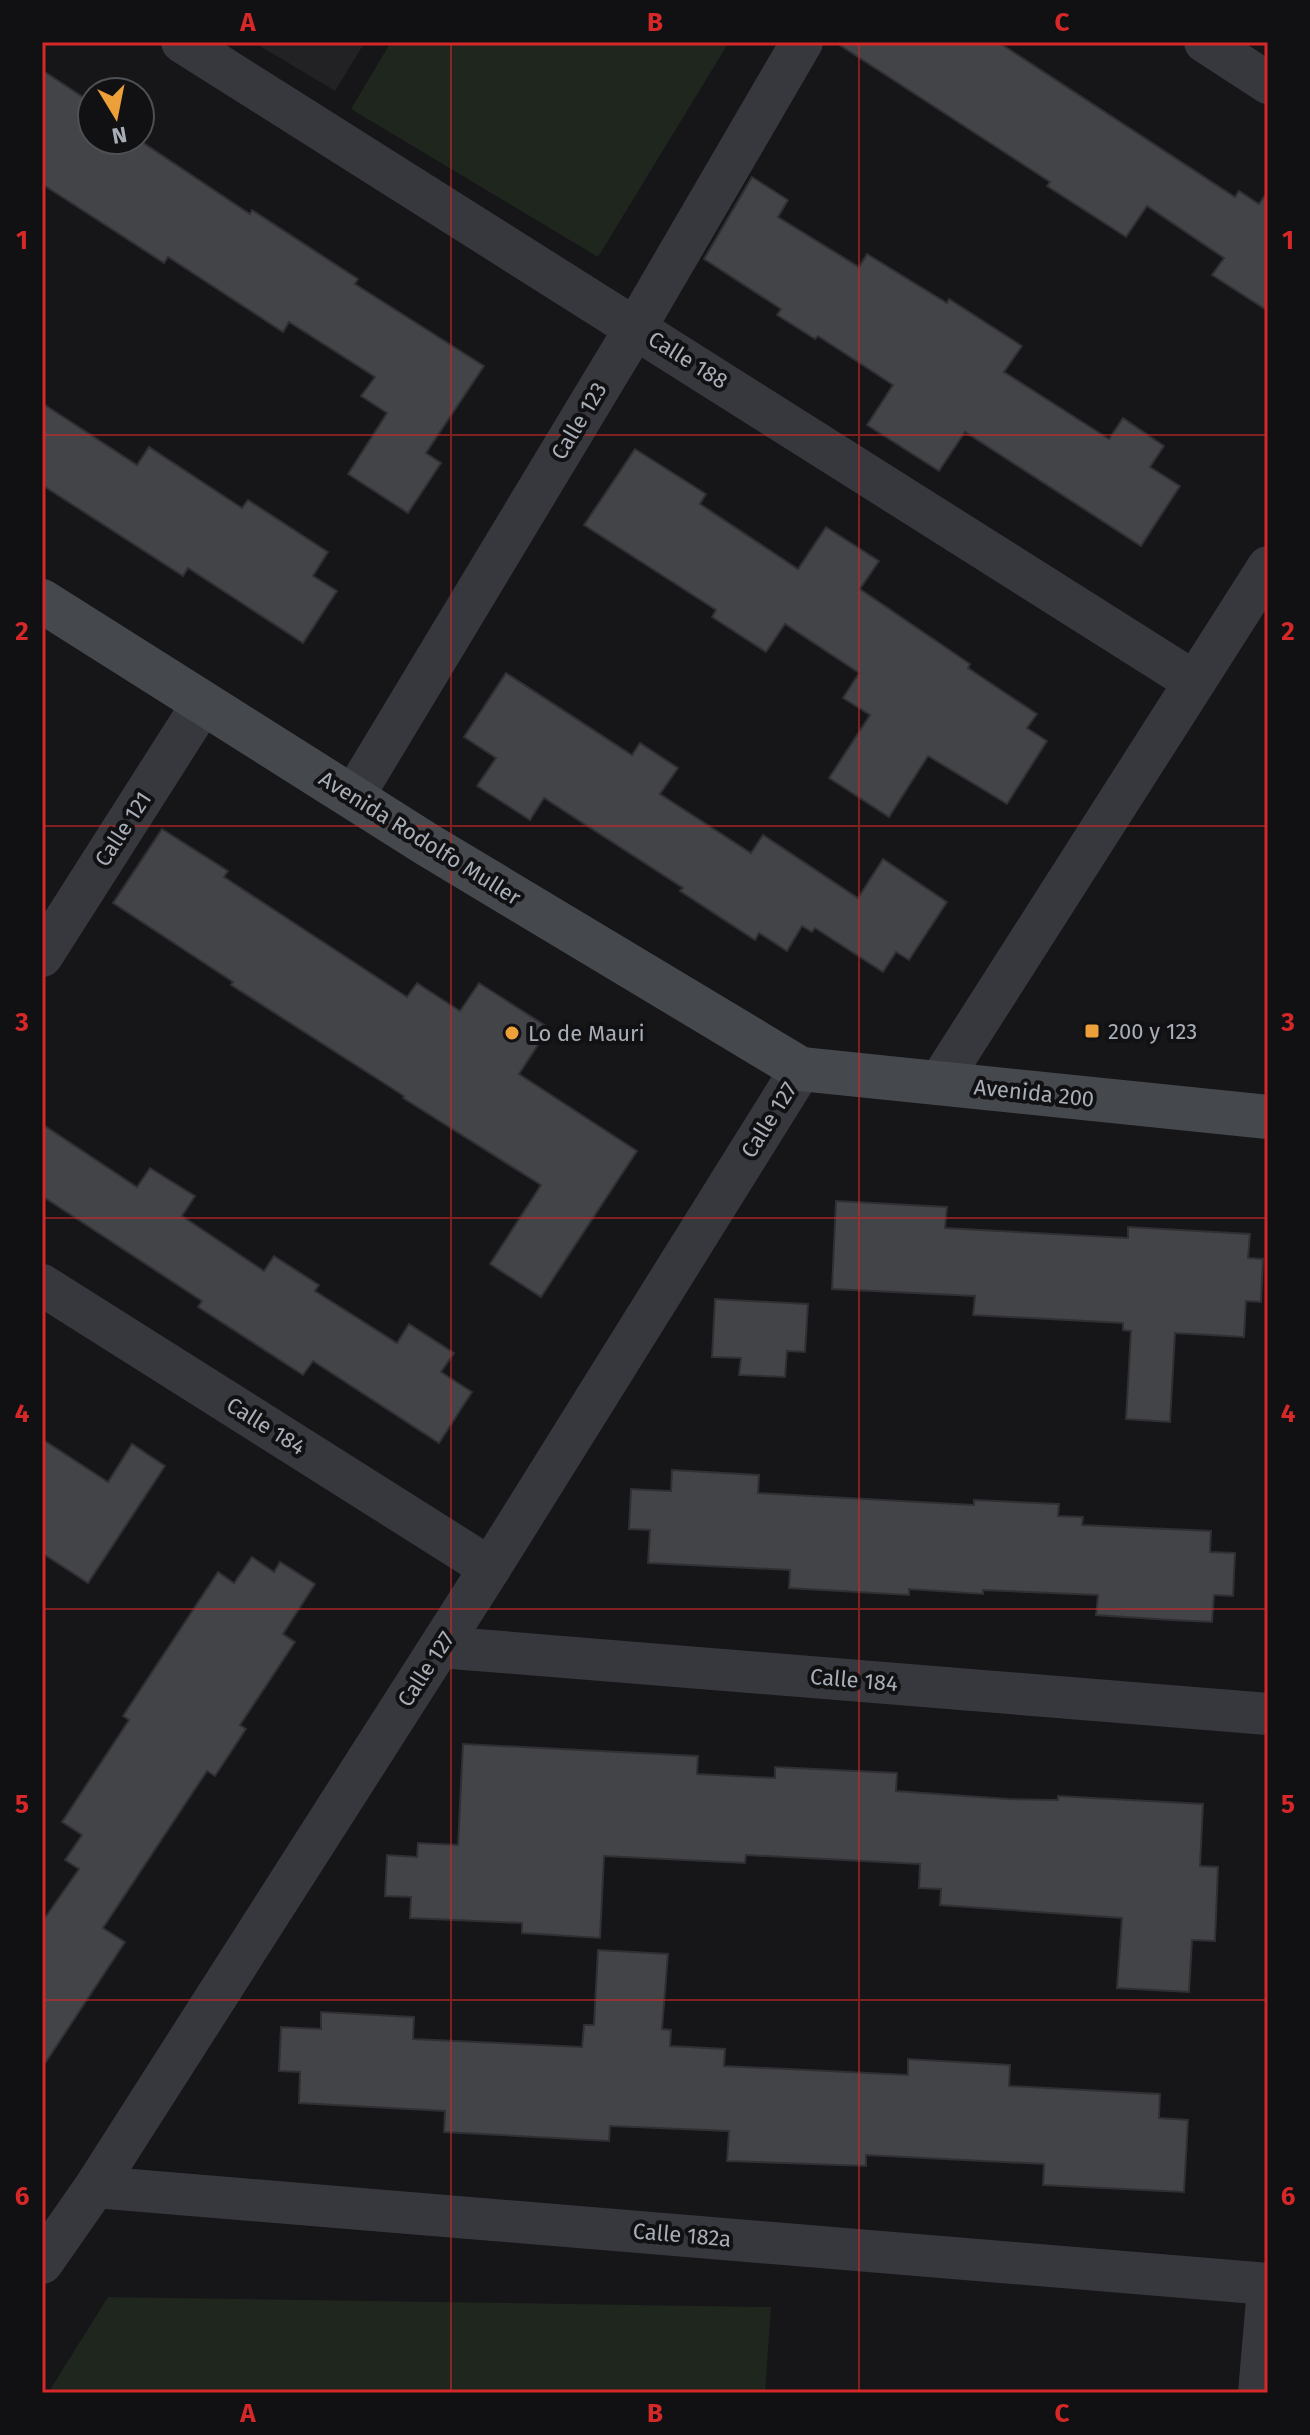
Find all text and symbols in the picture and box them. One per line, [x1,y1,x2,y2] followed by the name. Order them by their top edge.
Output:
[239,7,256,38] text: A
[647,7,663,38] text: B
[1055,7,1070,38] text: C
[76,76,156,156] north arrow
[110,121,129,150] text: N
[16,225,28,256] text: 1
[1282,225,1294,256] text: 1
[643,325,733,395] street label: Calle 188
[545,377,613,465] street label: Calle 123
[15,616,29,647] text: 2
[1281,616,1295,647] text: 2
[314,765,526,911] street label: Avenida Rodolfo Muller
[89,786,157,872] street label: Calle 121
[14,1007,29,1038] text: 3
[1280,1007,1295,1038] text: 3
[1108,1018,1197,1045] place label: 200 y 123
[528,1020,645,1047] place label: Lo de Mauri
[1083,1022,1101,1040] marker: 200 y 123
[503,1024,521,1042] marker: Lo de Mauri
[973,1073,1095,1113] street label: Avenida 200
[735,1077,803,1163] street label: Calle 127
[222,1391,311,1461] street label: Calle 184
[15,1398,30,1429] text: 4
[1281,1398,1296,1429] text: 4
[392,1626,460,1712] street label: Calle 127
[809,1663,899,1697] street label: Calle 184
[15,1789,29,1820] text: 5
[1281,1789,1295,1820] text: 5
[15,2181,30,2212] text: 6
[1281,2181,1296,2212] text: 6
[632,2217,732,2253] street label: Calle 182a
[239,2398,256,2429] text: A
[647,2398,663,2429] text: B
[1055,2398,1070,2429] text: C

